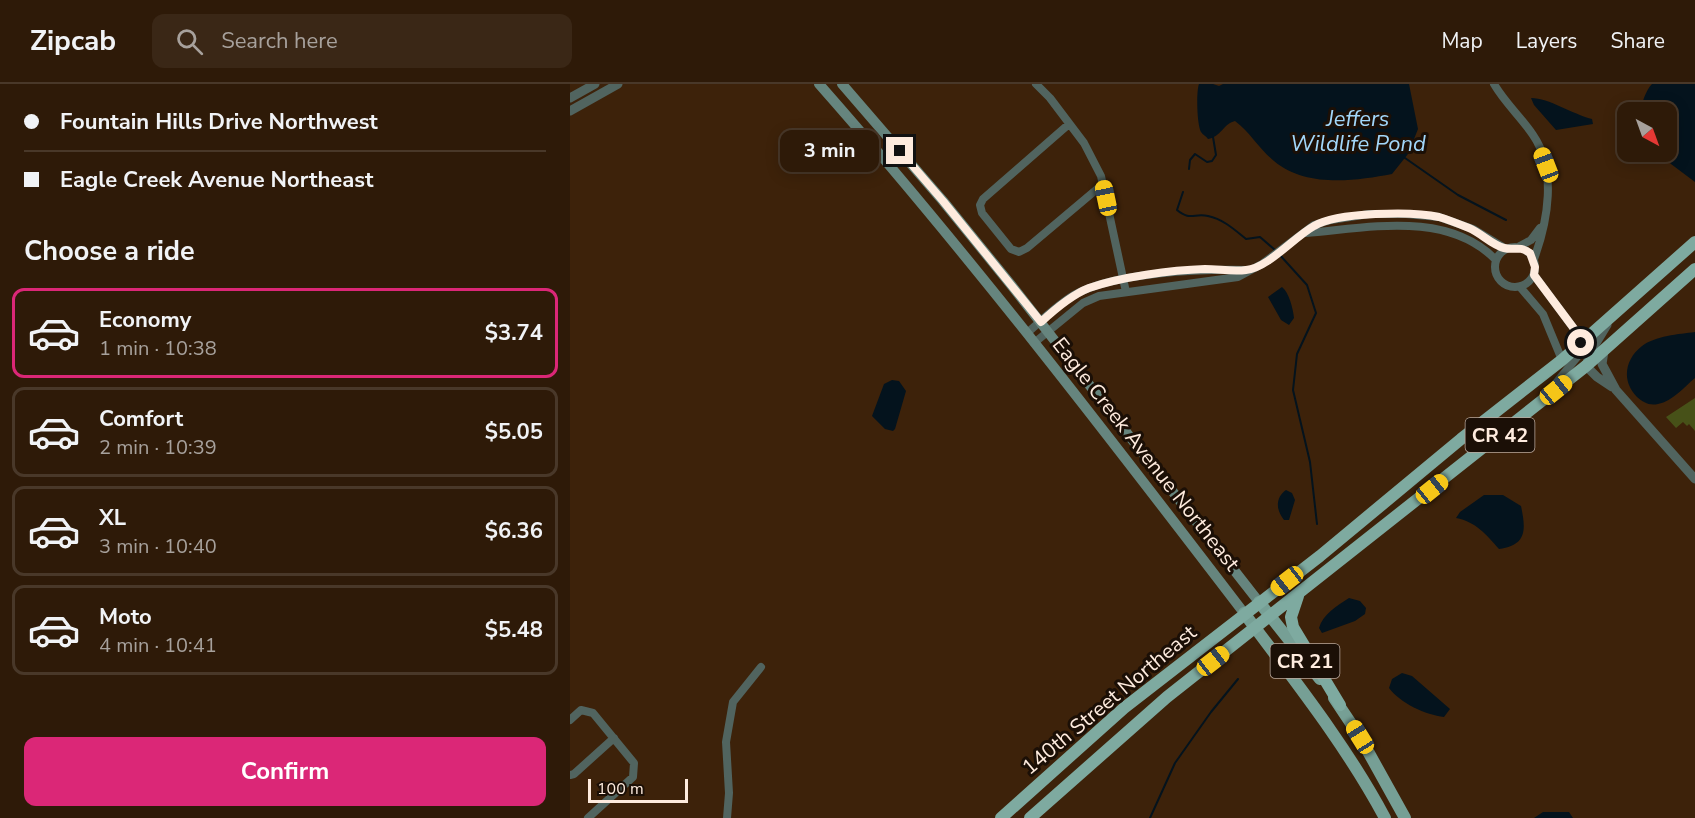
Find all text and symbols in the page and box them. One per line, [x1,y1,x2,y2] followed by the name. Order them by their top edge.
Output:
[152,14,572,68] search box
[30,22,116,60] text: Zipcab
[173,25,206,58] icon: search
[221,26,338,56] text: Search here
[1441,27,1483,55] text: Map
[1516,27,1577,55] text: Layers
[1610,27,1665,55] text: Share
[1617,102,1677,162] north arrow
[1617,102,1677,162] map controls
[1290,104,1426,159] water label: Jeffers Wildlife Pond
[60,107,378,137] text: Fountain Hills Drive Northwest
[780,130,879,172] callout: 3 min
[804,137,855,164] text: 3 min
[886,137,913,164] route end
[1531,145,1561,185] car
[60,165,373,195] text: Eagle Creek Avenue Northeast
[1093,179,1119,217] car
[24,233,195,270] text: Choose a ride
[99,305,191,335] text: Economy
[27,306,81,360] icon: car
[485,318,543,348] text: $3.74
[1567,329,1594,356] route start
[1046,331,1246,577] street label: Eagle Creek Avenue Northeast
[99,335,217,362] text: 1 min · 10:38
[1536,372,1576,408] car
[99,404,183,434] text: Comfort
[27,405,81,459] icon: car
[485,417,543,447] text: $5.05
[1466,418,1534,452] road number: CR 42
[99,434,217,461] text: 2 min · 10:39
[1412,471,1452,507] car
[99,503,126,533] text: XL
[27,504,81,558] icon: car
[485,516,543,546] text: $6.36
[99,533,217,560] text: 3 min · 10:40
[1267,563,1307,599] car
[99,602,152,632] text: Moto
[27,603,81,657] icon: car
[485,615,543,645] text: $5.48
[1016,618,1203,781] street label: 140th Street Northeast
[99,632,217,659] text: 4 min · 10:41
[1193,643,1233,679] car
[1270,644,1340,678] road number: CR 21
[1343,717,1377,757] car
[24,737,546,806] button: Confirm
[588,776,688,804] scale bar
[597,778,644,800] text: 100 m

